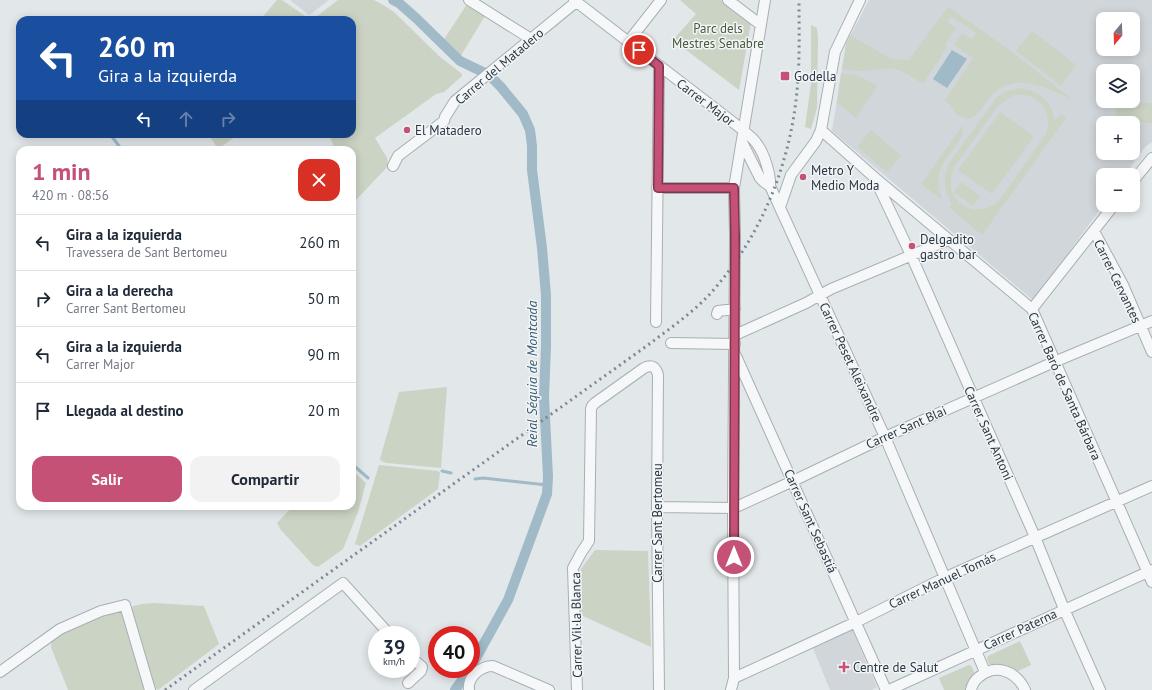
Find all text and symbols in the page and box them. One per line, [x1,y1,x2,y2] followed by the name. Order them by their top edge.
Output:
[1096,12,1140,56] north arrow
[1096,12,1140,212] map controls
[672,20,764,52] park label: Parc dels Mestres Senabre
[452,24,547,108] street label: Carrer del Matadero
[98,28,175,65] text: 260 m
[32,32,84,84] icon: left
[622,33,656,67] pin
[628,39,650,61] icon: arrive
[98,64,237,87] text: Gira a la izquierda
[1096,64,1140,108] button: layers
[794,68,837,85] place label: Godella
[779,70,791,82] marker: Godella
[673,75,739,130] street label: Carrer Major
[133,108,155,130] icon: left
[175,108,197,130] icon: ahead
[217,108,239,130] icon: right
[1096,116,1140,160] button: +
[415,122,482,139] place label: El Matadero
[402,125,412,135] marker: El Matadero
[32,156,91,187] text: 1 min
[298,159,340,201] button: close
[811,162,880,194] place label: Metro Y Medio Moda
[1096,168,1140,212] button: −
[798,172,808,182] marker: Metro Y Medio Moda
[32,187,109,204] text: 420 m · 08:56
[66,225,182,244] text: Gira a la izquierda
[920,231,977,263] place label: Delgadito gastro bar
[32,232,54,254] icon: left
[299,233,340,252] text: 260 m
[1090,237,1145,326] street label: Carrer Cervantes
[907,241,917,251] marker: Delgadito gastro bar
[66,244,227,261] text: Travessera de Sant Bertomeu
[66,281,173,300] text: Gira a la derecha
[32,288,54,310] icon: right
[307,289,340,308] text: 50 m
[66,300,186,317] text: Carrer Sant Bertomeu
[815,300,886,425] street label: Carrer Peset Aleixandre
[523,301,541,447] water label: Reial Séquia de Montcada
[1024,309,1105,463] street label: Carrer Baró de Santa Bárbara
[66,337,182,356] text: Gira a la izquierda
[32,344,54,366] icon: left
[307,345,340,364] text: 90 m
[66,356,135,373] text: Carrer Major
[960,383,1017,483] street label: Carrer Sant Antoni
[32,400,54,422] icon: arrive
[66,401,184,420] text: Llegada al destino
[307,401,340,420] text: 20 m
[863,402,949,453] street label: Carrer Sant Blai
[32,456,182,502] button: Salir
[190,456,340,502] button: Compartir
[649,463,666,583] street label: Carrer Sant Bertomeu
[780,467,841,576] street label: Carrer Sant Sebastiá
[713,536,755,578] position arrow
[886,548,999,613] street label: Carrer Manuel Tomás
[567,572,586,678] street label: Carrer Vil·la Blanca
[981,605,1060,654] street label: Carrer Paterna
[428,626,480,678] speed limit sign: 40
[383,634,405,660] text: 39
[383,655,405,668] text: km/h
[853,659,939,676] place label: Centre de Salut
[838,661,850,673] marker: Centre de Salut

